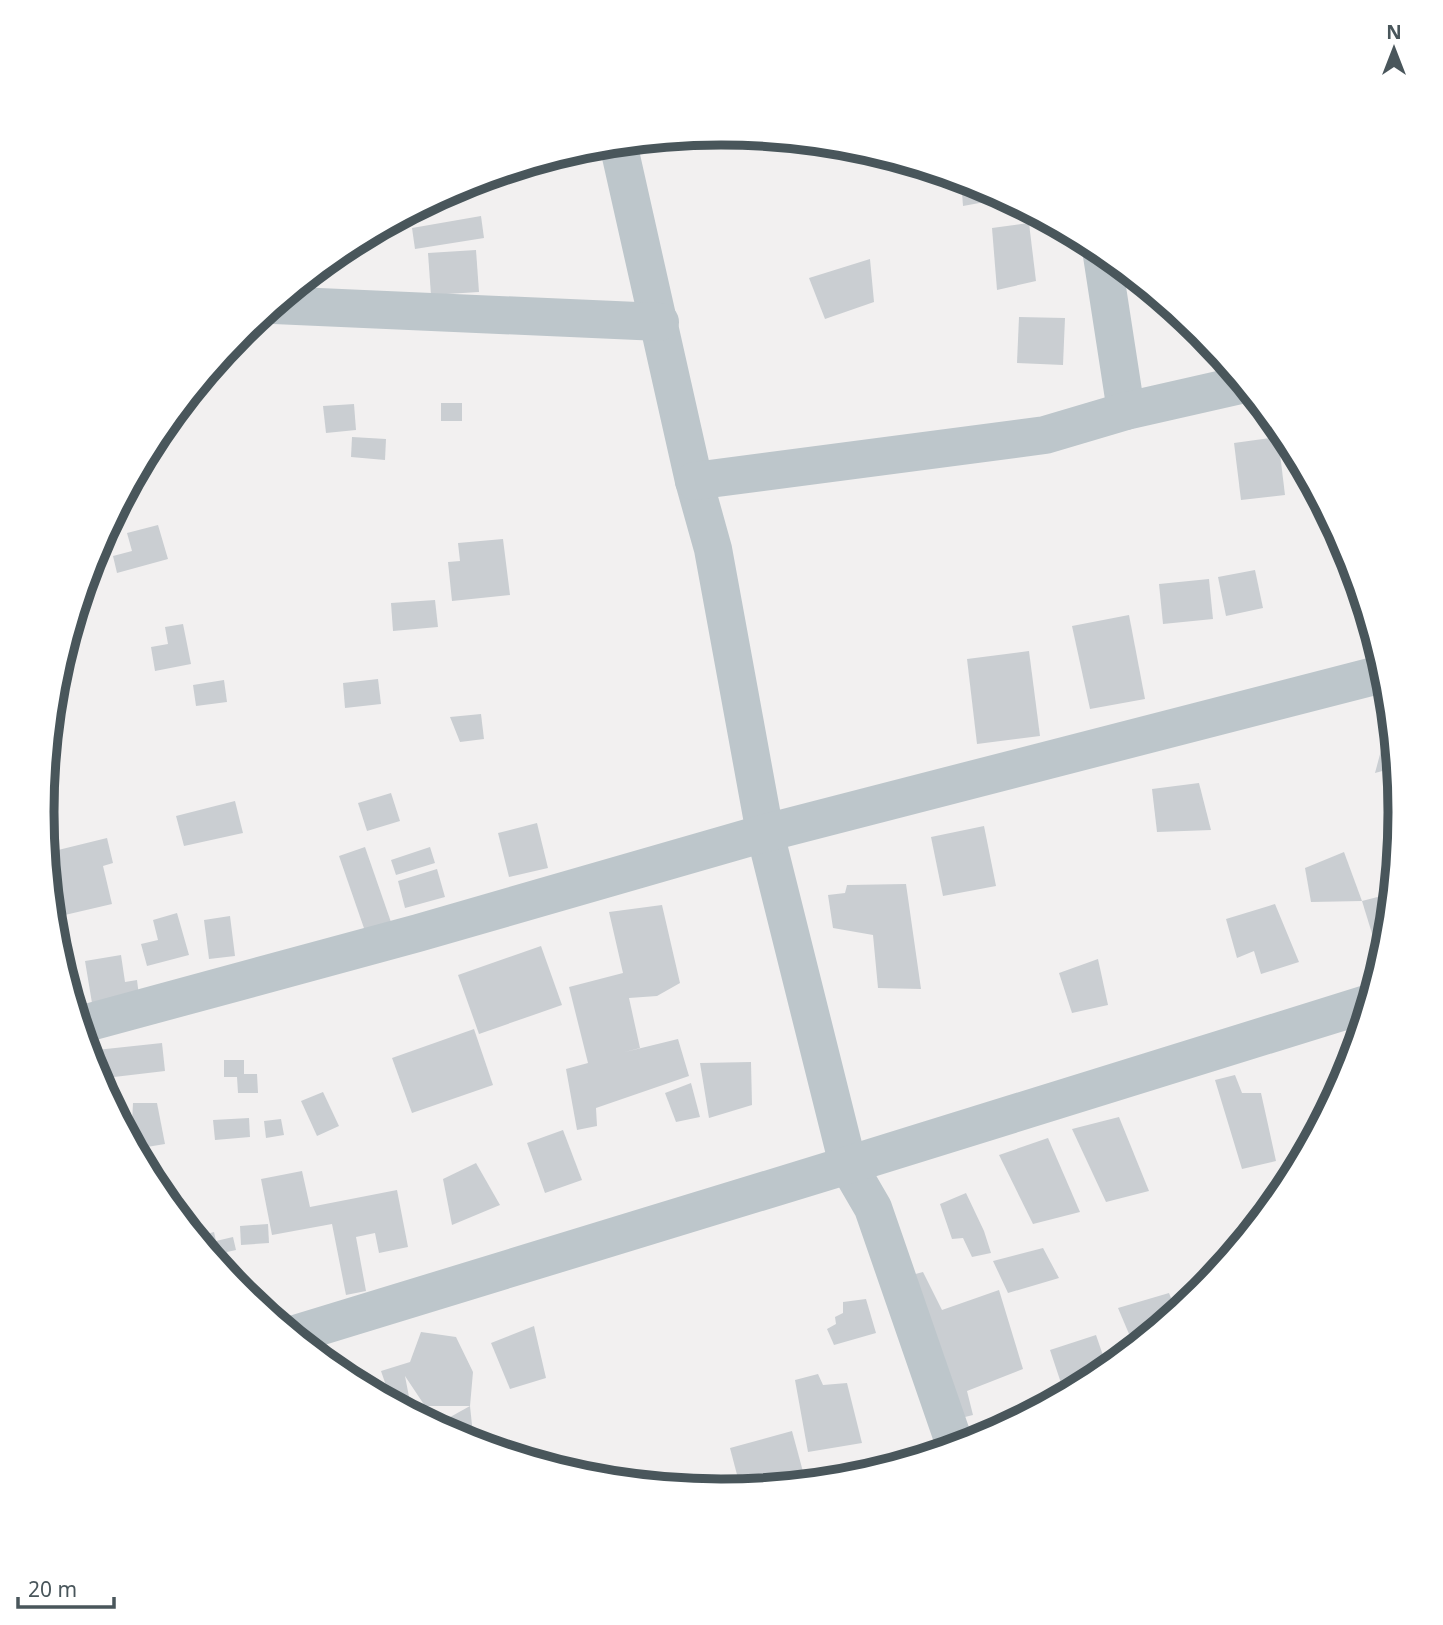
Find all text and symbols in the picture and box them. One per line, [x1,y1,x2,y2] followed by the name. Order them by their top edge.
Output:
[1359,14,1429,84] north arrow
[1386,19,1402,45] text: N
[18,1566,114,1610] scale bar
[28,1575,77,1603] text: 20 m

